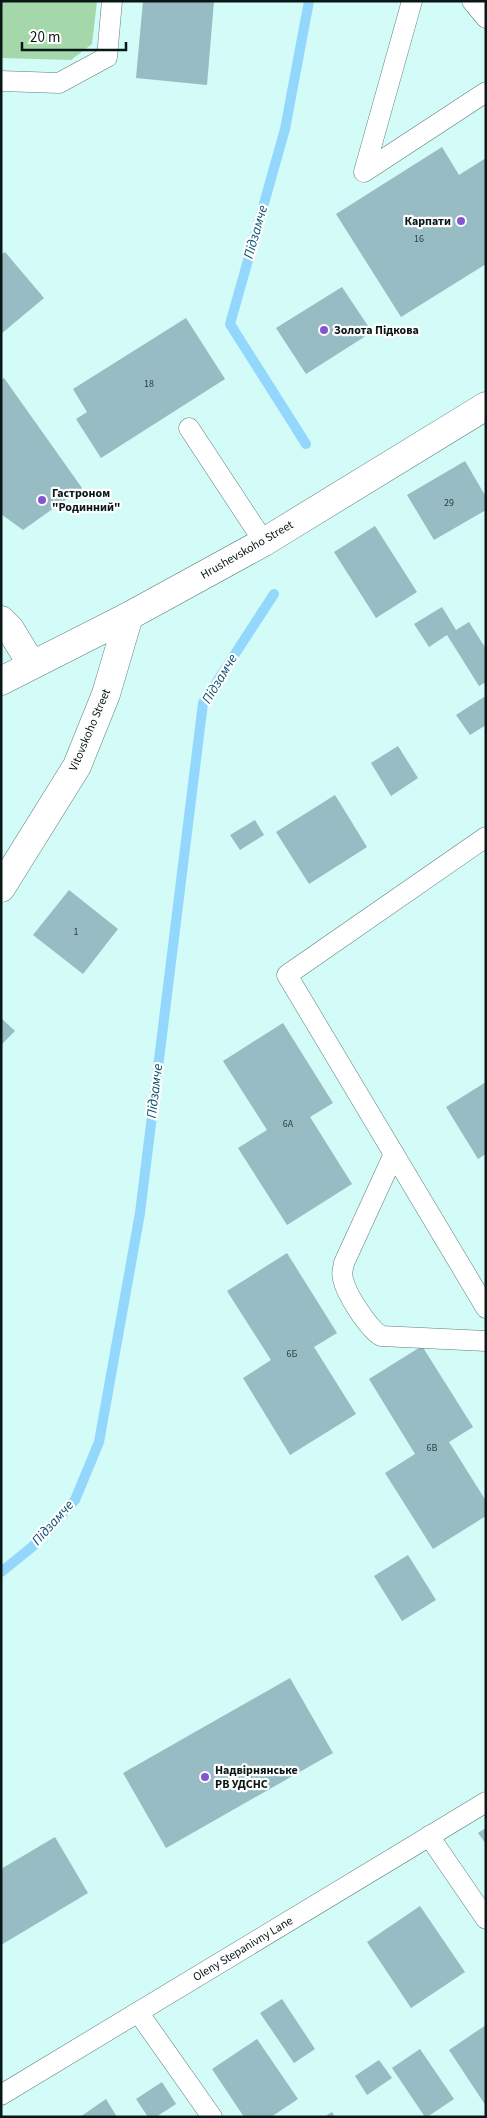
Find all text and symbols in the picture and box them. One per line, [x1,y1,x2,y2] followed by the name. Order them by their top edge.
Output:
[22,20,126,52] scale bar
[30,27,60,48] text: 20 m
[239,203,273,261] water label: Підзамче
[405,213,451,230] place label: Карпати
[455,215,467,227] marker: Карпати
[414,232,424,246] house number: 16
[334,322,419,339] place label: Золота Підкова
[318,324,330,336] marker: Золота Підкова
[144,377,154,391] house number: 18
[52,485,120,516] place label: Гастроном "Родинний"
[36,494,48,506] marker: Гастроном "Родинний"
[444,496,454,510] house number: 29
[198,517,296,583] street label: Hrushevskoho Street
[197,650,243,708] water label: Підзамче
[65,686,115,774] street label: Vitovskoho Street
[74,925,79,939] house number: 1
[142,1062,168,1119] water label: Підзамче
[283,1117,294,1131] house number: 6А
[287,1347,298,1361] house number: 6Б
[427,1441,438,1455] house number: 6В
[27,1496,79,1550] water label: Підзамче
[215,1762,298,1793] place label: Надвірнянське РВ УДСНС
[199,1771,211,1783] marker: Надвірнянське РВ УДСНС
[190,1912,296,1986] street label: Oleny Stepanivny Lane

